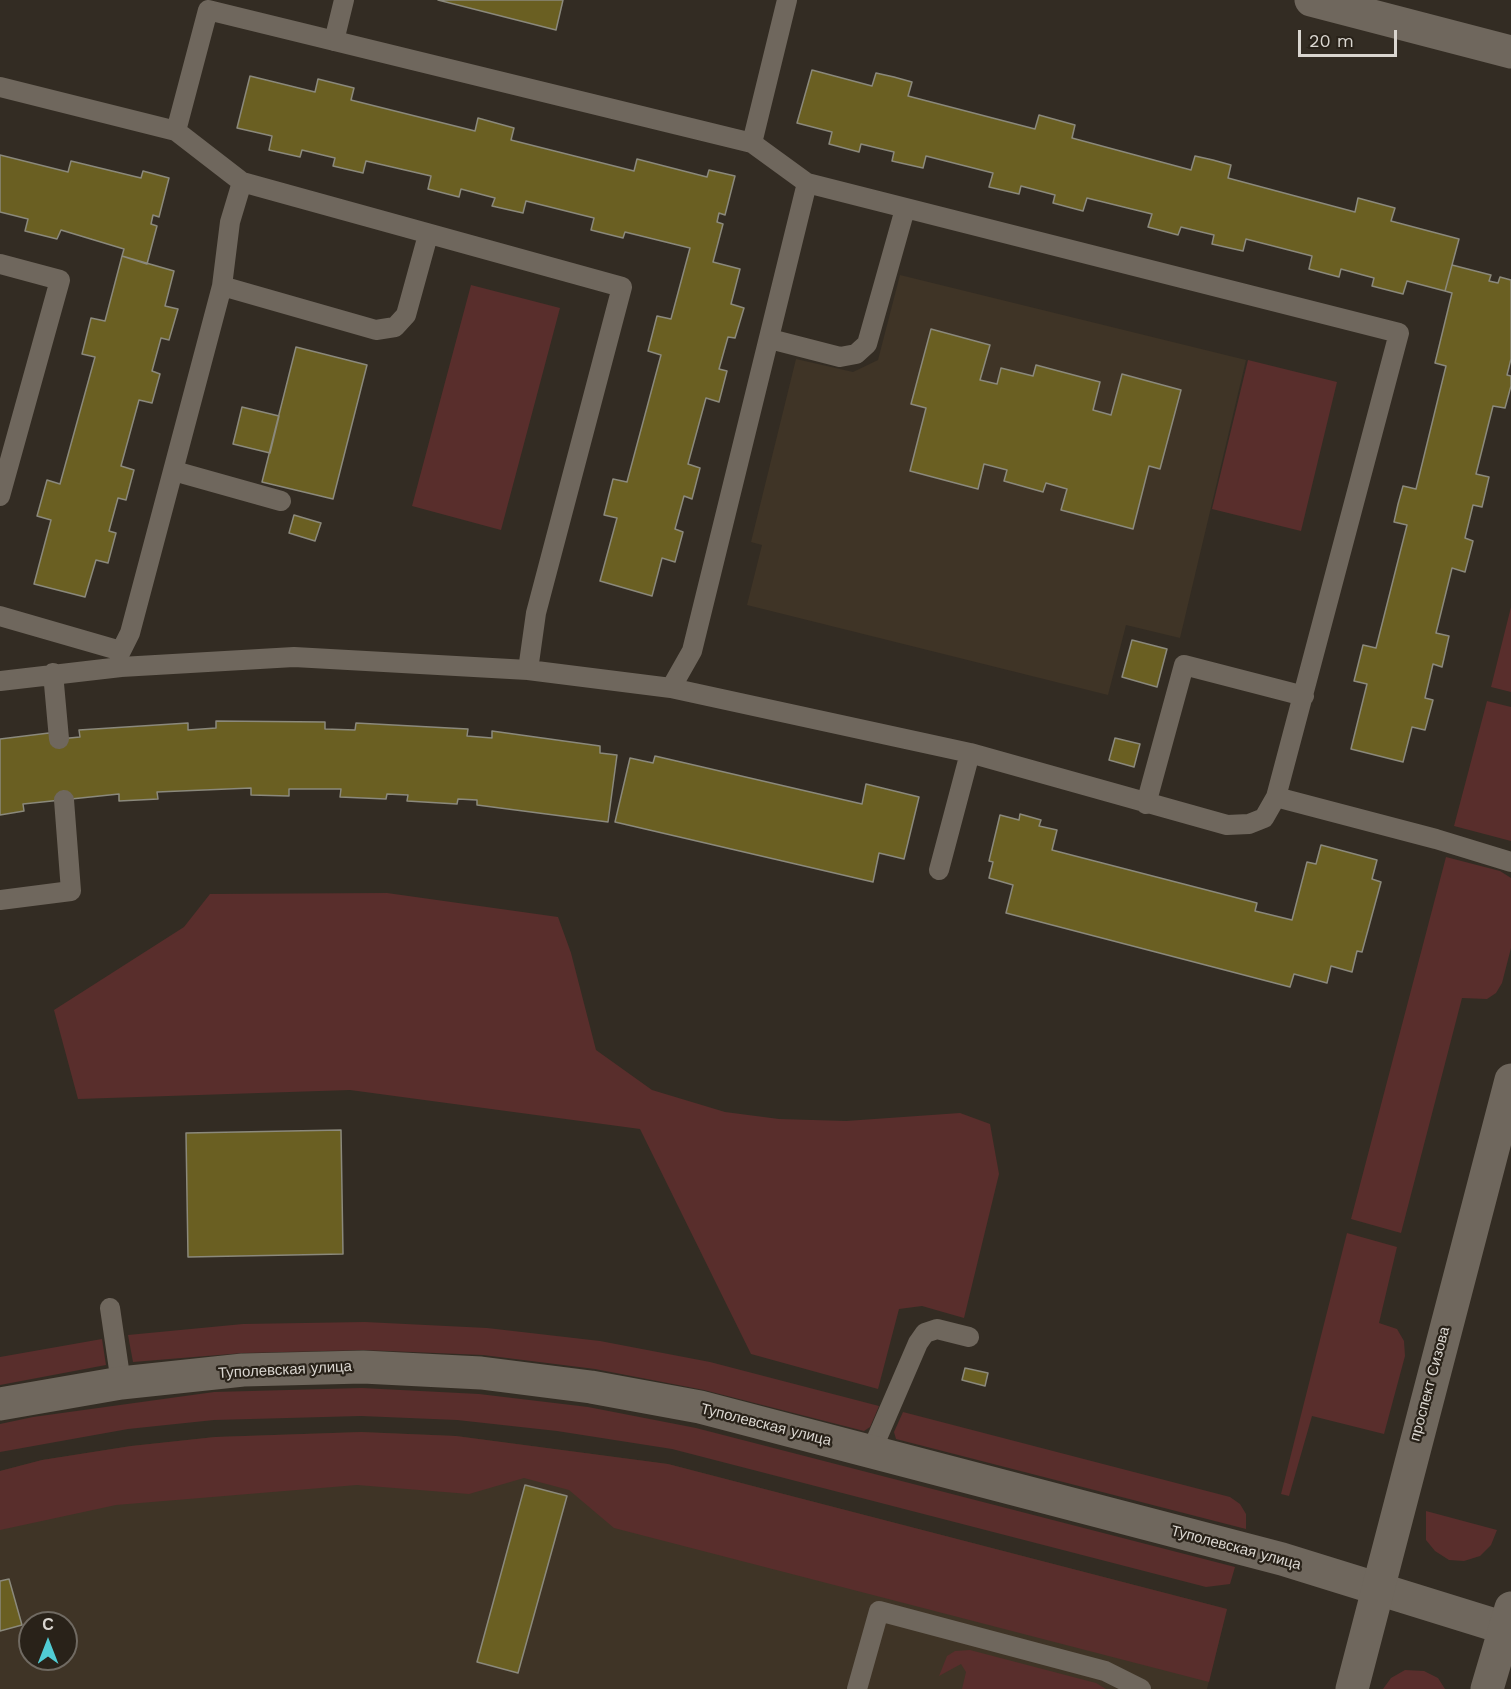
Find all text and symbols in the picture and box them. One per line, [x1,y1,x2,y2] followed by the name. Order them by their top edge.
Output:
[1301,18,1400,56] scale bar
[1309,30,1354,51] text: 20 m
[1406,1325,1454,1443] street label: проспект Сизова
[218,1358,352,1382] street label: Туполевская улица
[699,1400,833,1450] street label: Туполевская улица
[1169,1522,1303,1574] street label: Туполевская улица
[18,1611,78,1671] north arrow
[42,1615,54,1634] text: С

